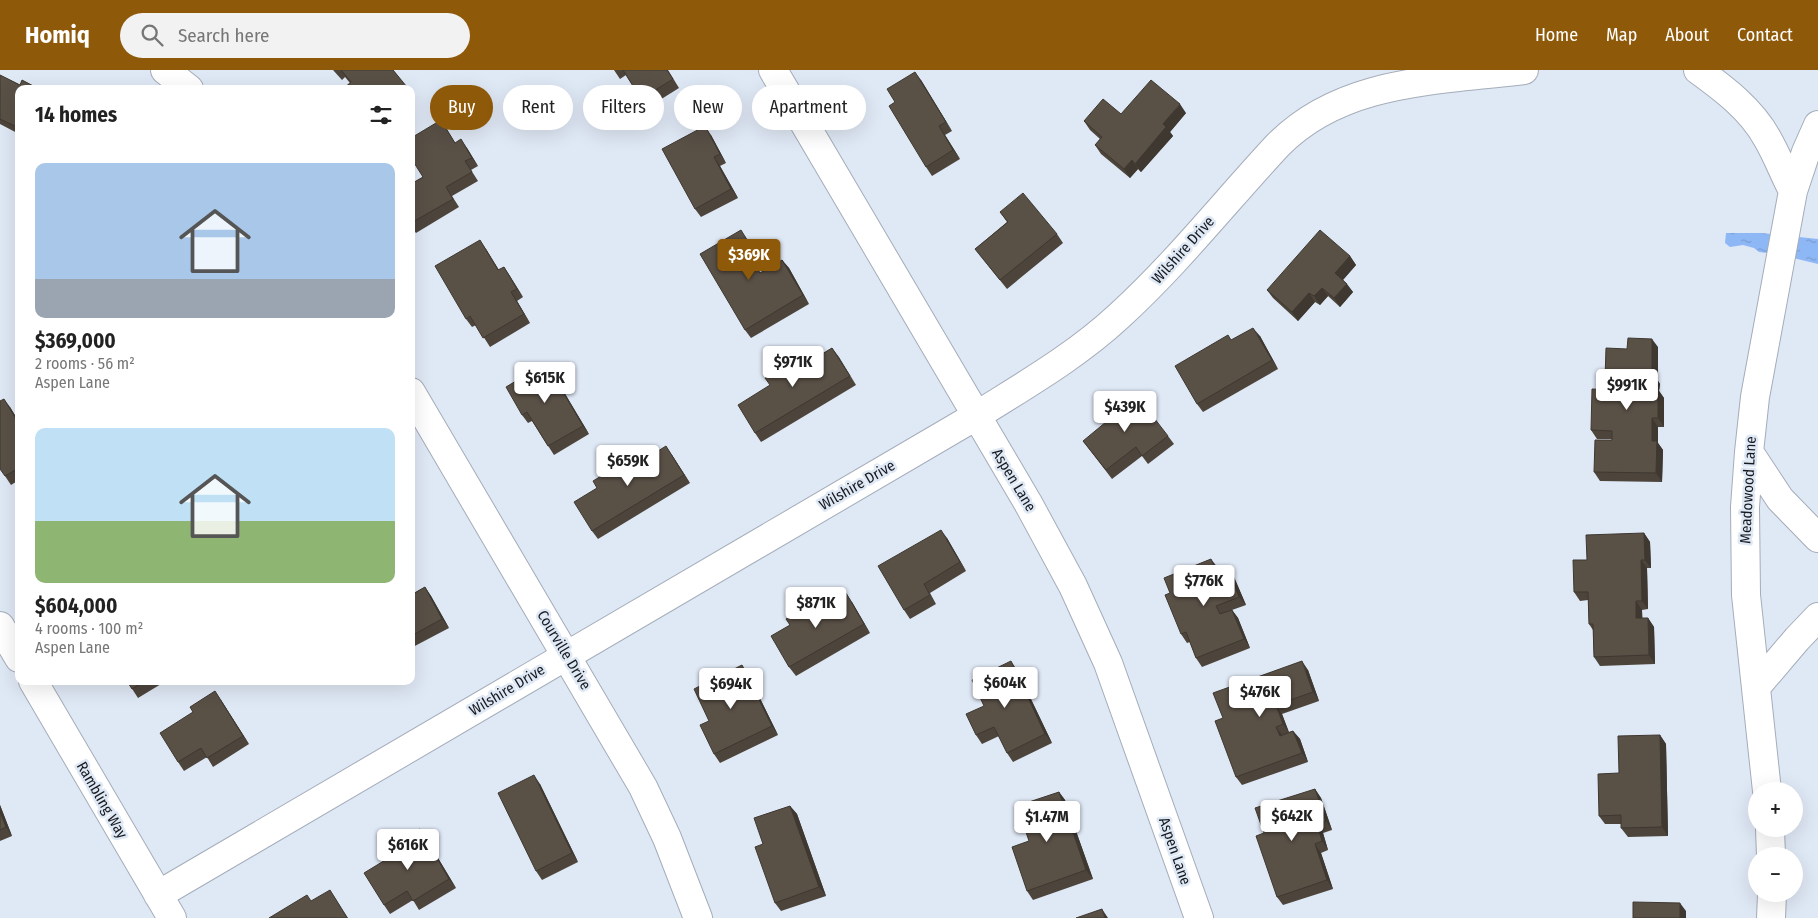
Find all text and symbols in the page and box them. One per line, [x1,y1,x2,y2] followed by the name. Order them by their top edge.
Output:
[120,13,470,58] search box
[25,21,90,49] text: Homiq
[138,21,166,49] icon: search
[178,24,269,47] text: Search here
[1535,24,1578,46] text: Home
[1606,24,1637,46] text: Map
[1665,24,1709,46] text: About
[1737,24,1793,46] text: Contact
[430,85,493,130] chip: Buy
[503,85,573,130] chip: Rent
[583,85,664,130] chip: Filters
[674,85,742,130] chip: New
[752,85,866,130] chip: Apartment
[367,101,395,129] icon: filters
[35,102,117,128] text: 14 homes
[170,196,260,286] icon: home
[1148,213,1218,287] street label: Wilshire Drive
[714,238,784,281] pin: $369K
[728,245,770,264] text: $369K
[35,328,116,354] text: $369,000
[758,346,828,388] pin: $971K
[774,352,812,371] text: $971K
[35,354,135,373] text: 2 rooms · 56 m²
[510,362,580,404] pin: $615K
[525,368,565,387] text: $615K
[1592,368,1662,411] pin: $991K
[35,373,110,392] text: Aspen Lane
[1607,375,1647,394] text: $991K
[1090,390,1160,433] pin: $439K
[1104,397,1146,416] text: $439K
[1736,436,1760,544] street label: Meadowood Lane
[593,444,663,487] pin: $659K
[988,445,1040,515] street label: Aspen Lane
[607,451,649,470] text: $659K
[816,456,898,514] street label: Wilshire Drive
[170,461,260,551] icon: home
[1169,564,1239,607] pin: $776K
[1185,571,1223,590] text: $776K
[781,586,851,629] pin: $871K
[35,593,118,619] text: $604,000
[797,593,836,612] text: $871K
[533,607,595,693] street label: Courville Drive
[35,619,143,638] text: 4 rooms · 100 m²
[35,638,110,657] text: Aspen Lane
[466,661,548,719] street label: Wilshire Drive
[970,666,1040,709] pin: $604K
[696,668,766,710] pin: $694K
[984,673,1026,692] text: $604K
[710,674,752,693] text: $694K
[1225,676,1295,718] pin: $476K
[1240,682,1280,701] text: $476K
[73,758,131,842] street label: Rambling Way
[1748,782,1803,902] map controls
[1748,782,1803,837] button: +
[1006,800,1088,843] pin: $1.47M
[1257,800,1327,842] pin: $642K
[1271,806,1313,825] text: $642K
[1025,807,1069,826] text: $1.47M
[1155,815,1195,887] street label: Aspen Lane
[373,828,443,871] pin: $616K
[388,835,428,854] text: $616K
[1748,847,1803,902] button: −

